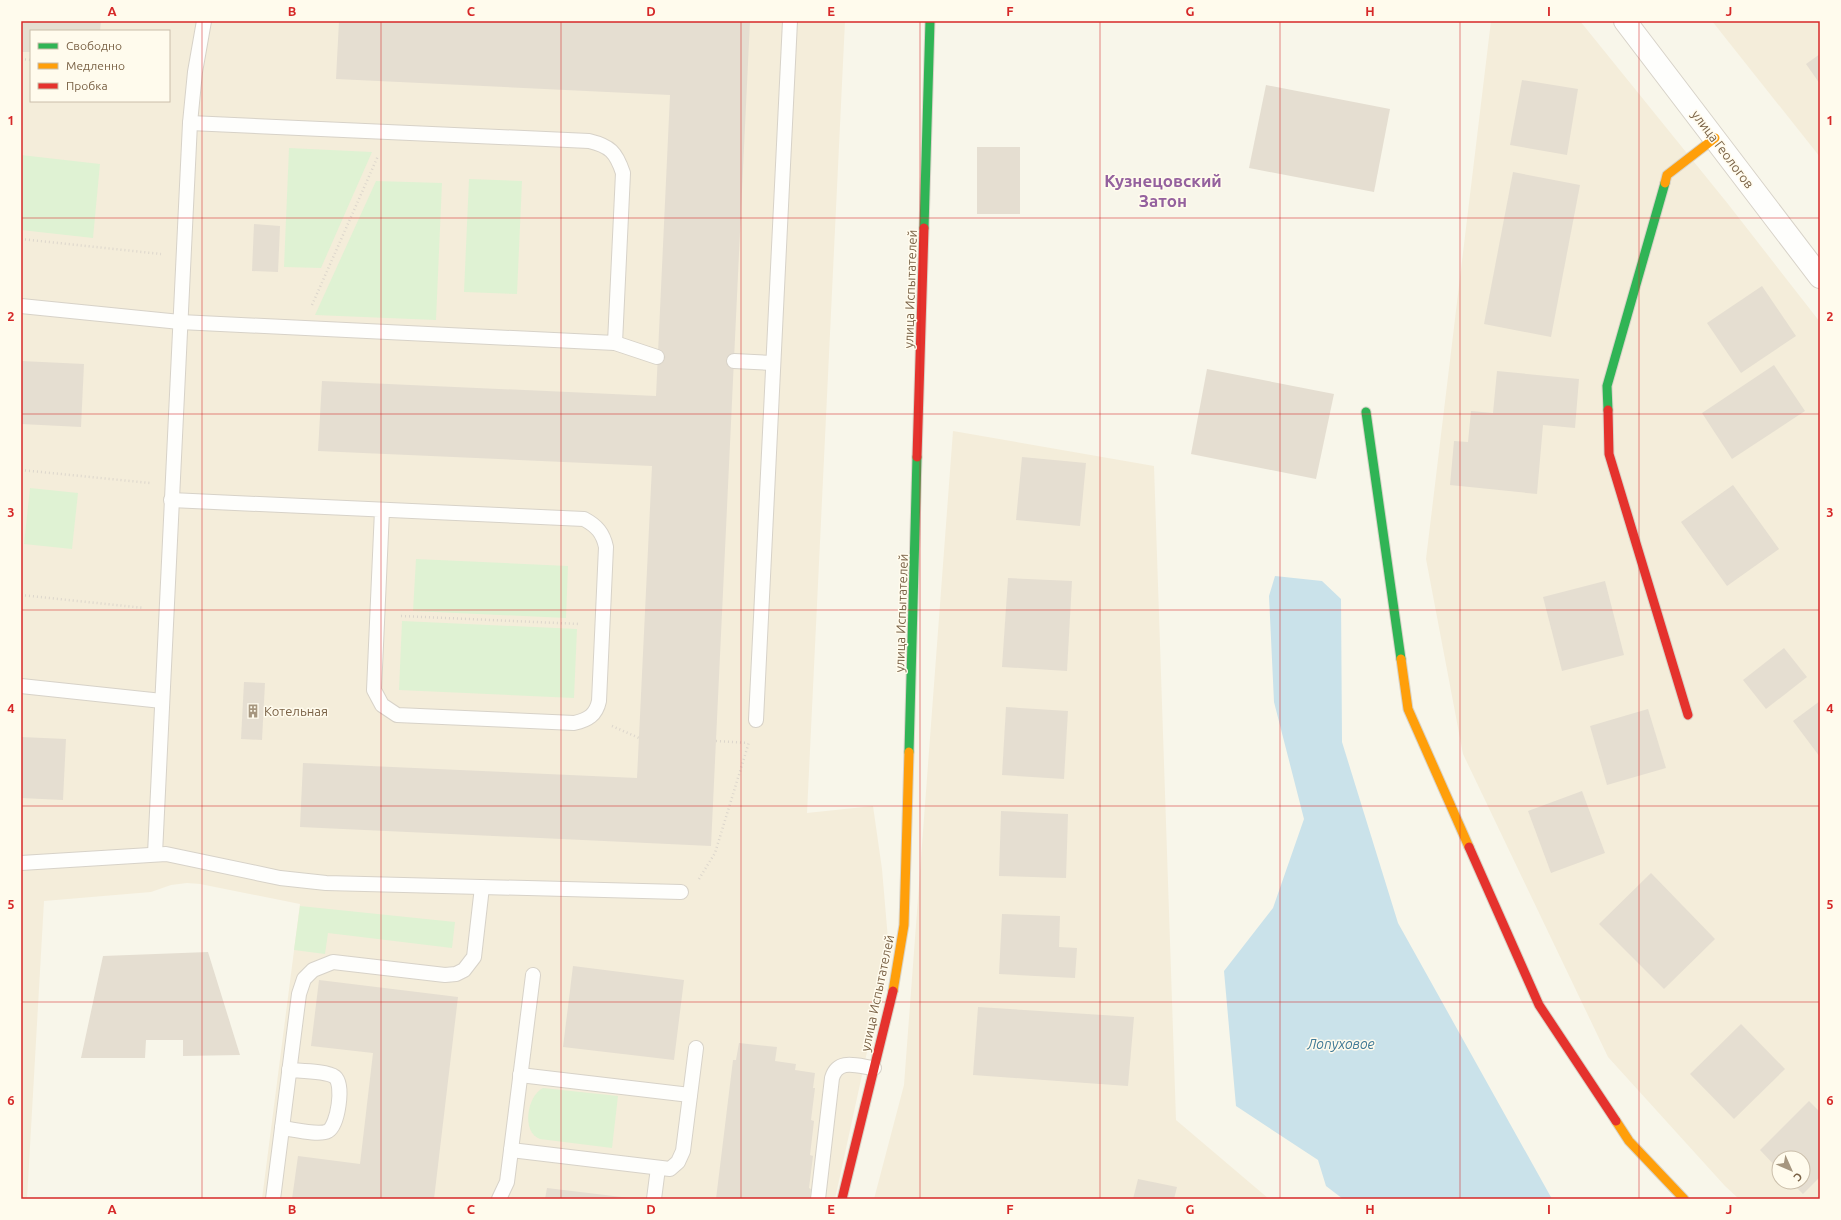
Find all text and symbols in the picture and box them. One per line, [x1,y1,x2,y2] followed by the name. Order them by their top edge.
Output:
[107,4,117,18] text: A
[288,4,297,18] text: B
[467,4,476,18] text: C
[646,4,656,18] text: D
[827,4,835,18] text: E
[1006,4,1014,18] text: F
[1186,4,1195,18] text: G
[1365,4,1375,18] text: H
[1547,4,1551,18] text: I
[1726,4,1732,18] text: J
[30,30,170,102] legend
[66,39,122,52] text: Свободно
[66,59,125,72] text: Медленно
[66,79,108,92] text: Пробка
[1689,107,1757,191] street label: улица Геологов
[7,113,15,127] text: 1
[1826,113,1834,127] text: 1
[1104,171,1222,210] district label: Кузнецовский Затон
[901,229,919,349] street label: улица Испытателей
[7,309,15,323] text: 2
[1826,309,1834,323] text: 2
[7,505,15,519] text: 3
[1826,505,1834,519] text: 3
[892,553,910,673] street label: улица Испытателей
[7,701,15,715] text: 4
[1826,701,1834,715] text: 4
[245,703,261,719] building icon: Котельная
[264,704,328,718] place label: Котельная
[7,897,15,911] text: 5
[1826,897,1834,911] text: 5
[858,933,896,1053] street label: улица Испытателей
[1306,1036,1375,1052] water label: Лопуховое
[7,1093,15,1107] text: 6
[1826,1093,1834,1107] text: 6
[1771,1150,1811,1190] north arrow
[1791,1170,1805,1184] text: С
[107,1202,117,1216] text: A
[288,1202,297,1216] text: B
[467,1202,476,1216] text: C
[646,1202,656,1216] text: D
[827,1202,835,1216] text: E
[1006,1202,1014,1216] text: F
[1186,1202,1195,1216] text: G
[1365,1202,1375,1216] text: H
[1547,1202,1551,1216] text: I
[1726,1202,1732,1216] text: J

